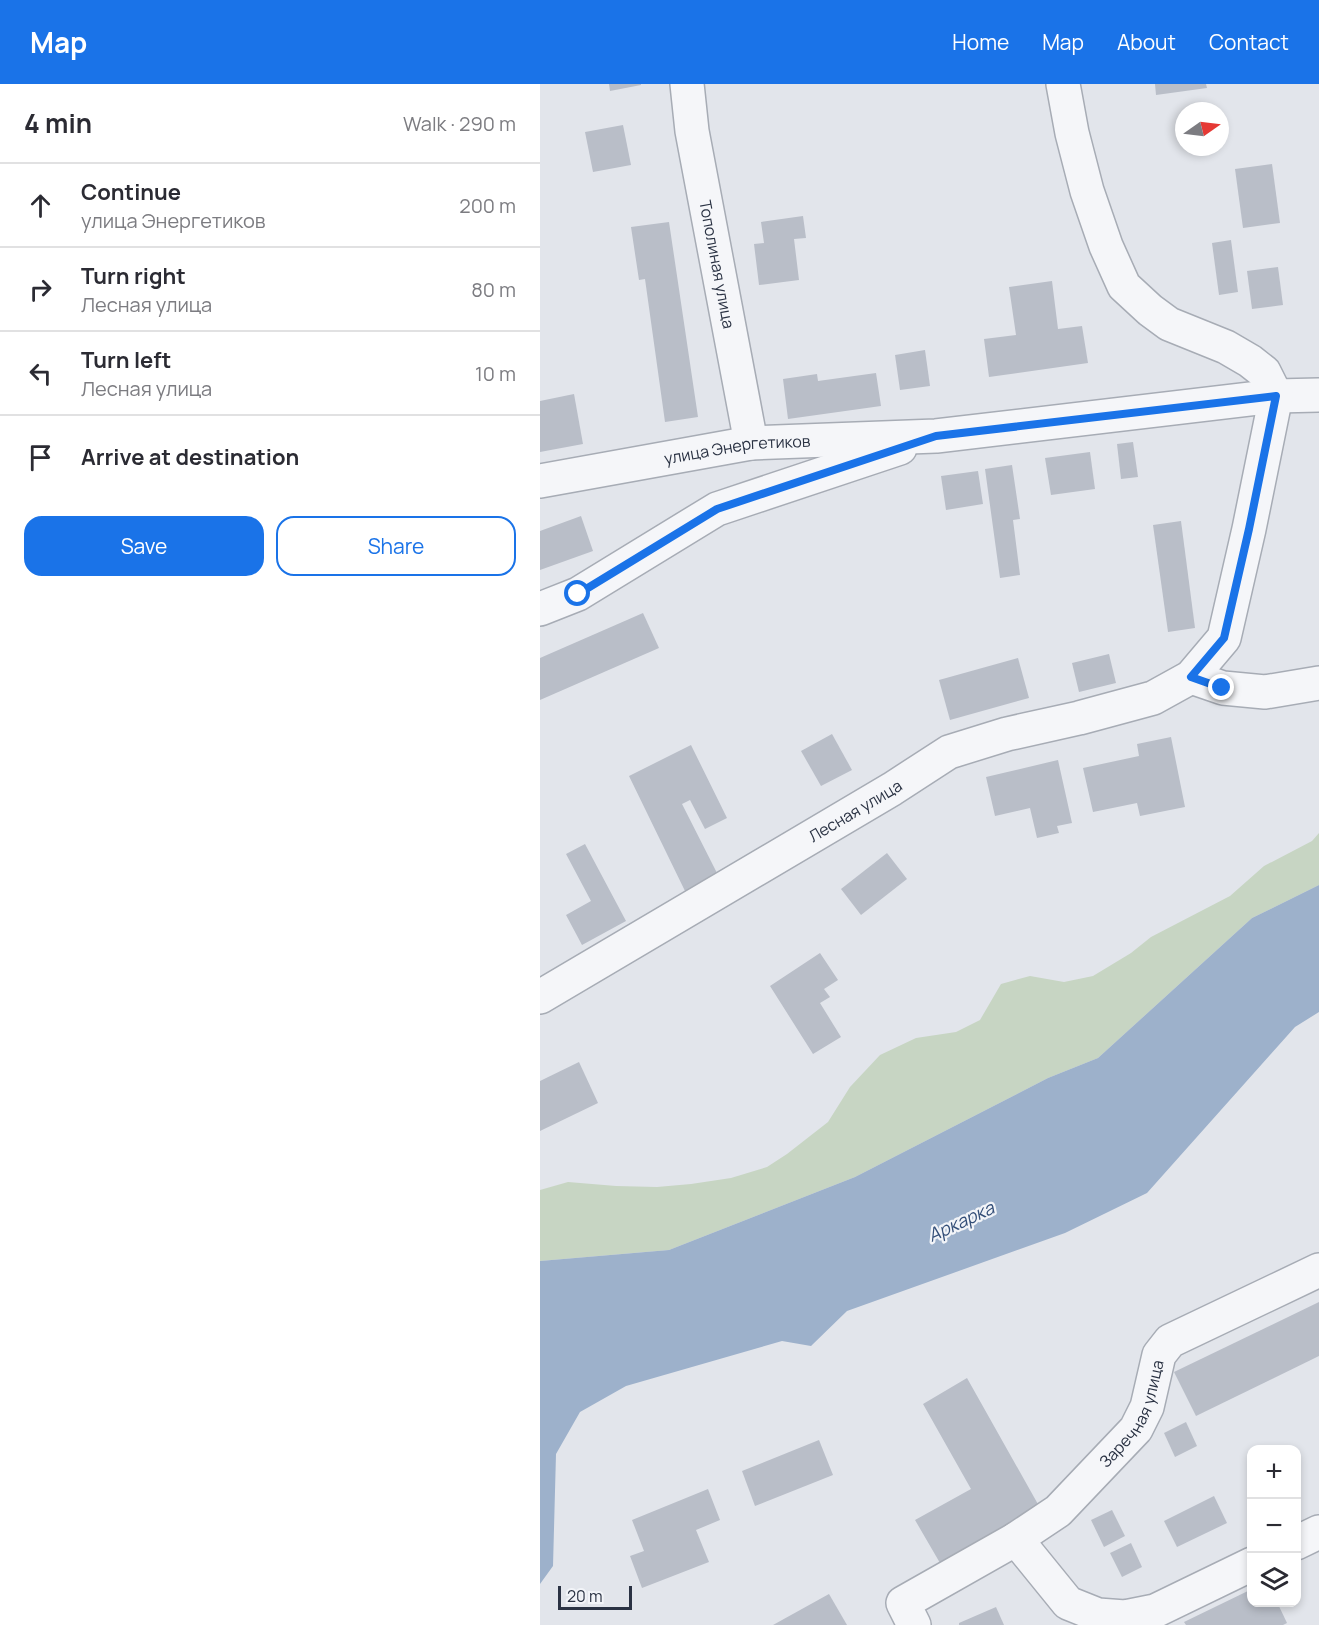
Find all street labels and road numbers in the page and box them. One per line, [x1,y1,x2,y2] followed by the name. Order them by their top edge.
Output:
[694,198,740,330] street label: Тополиная улица
[662,430,811,469] street label: улица Энергетиков
[804,775,906,847] street label: Лесная улица
[1094,1358,1169,1472] street label: Заречная улица

